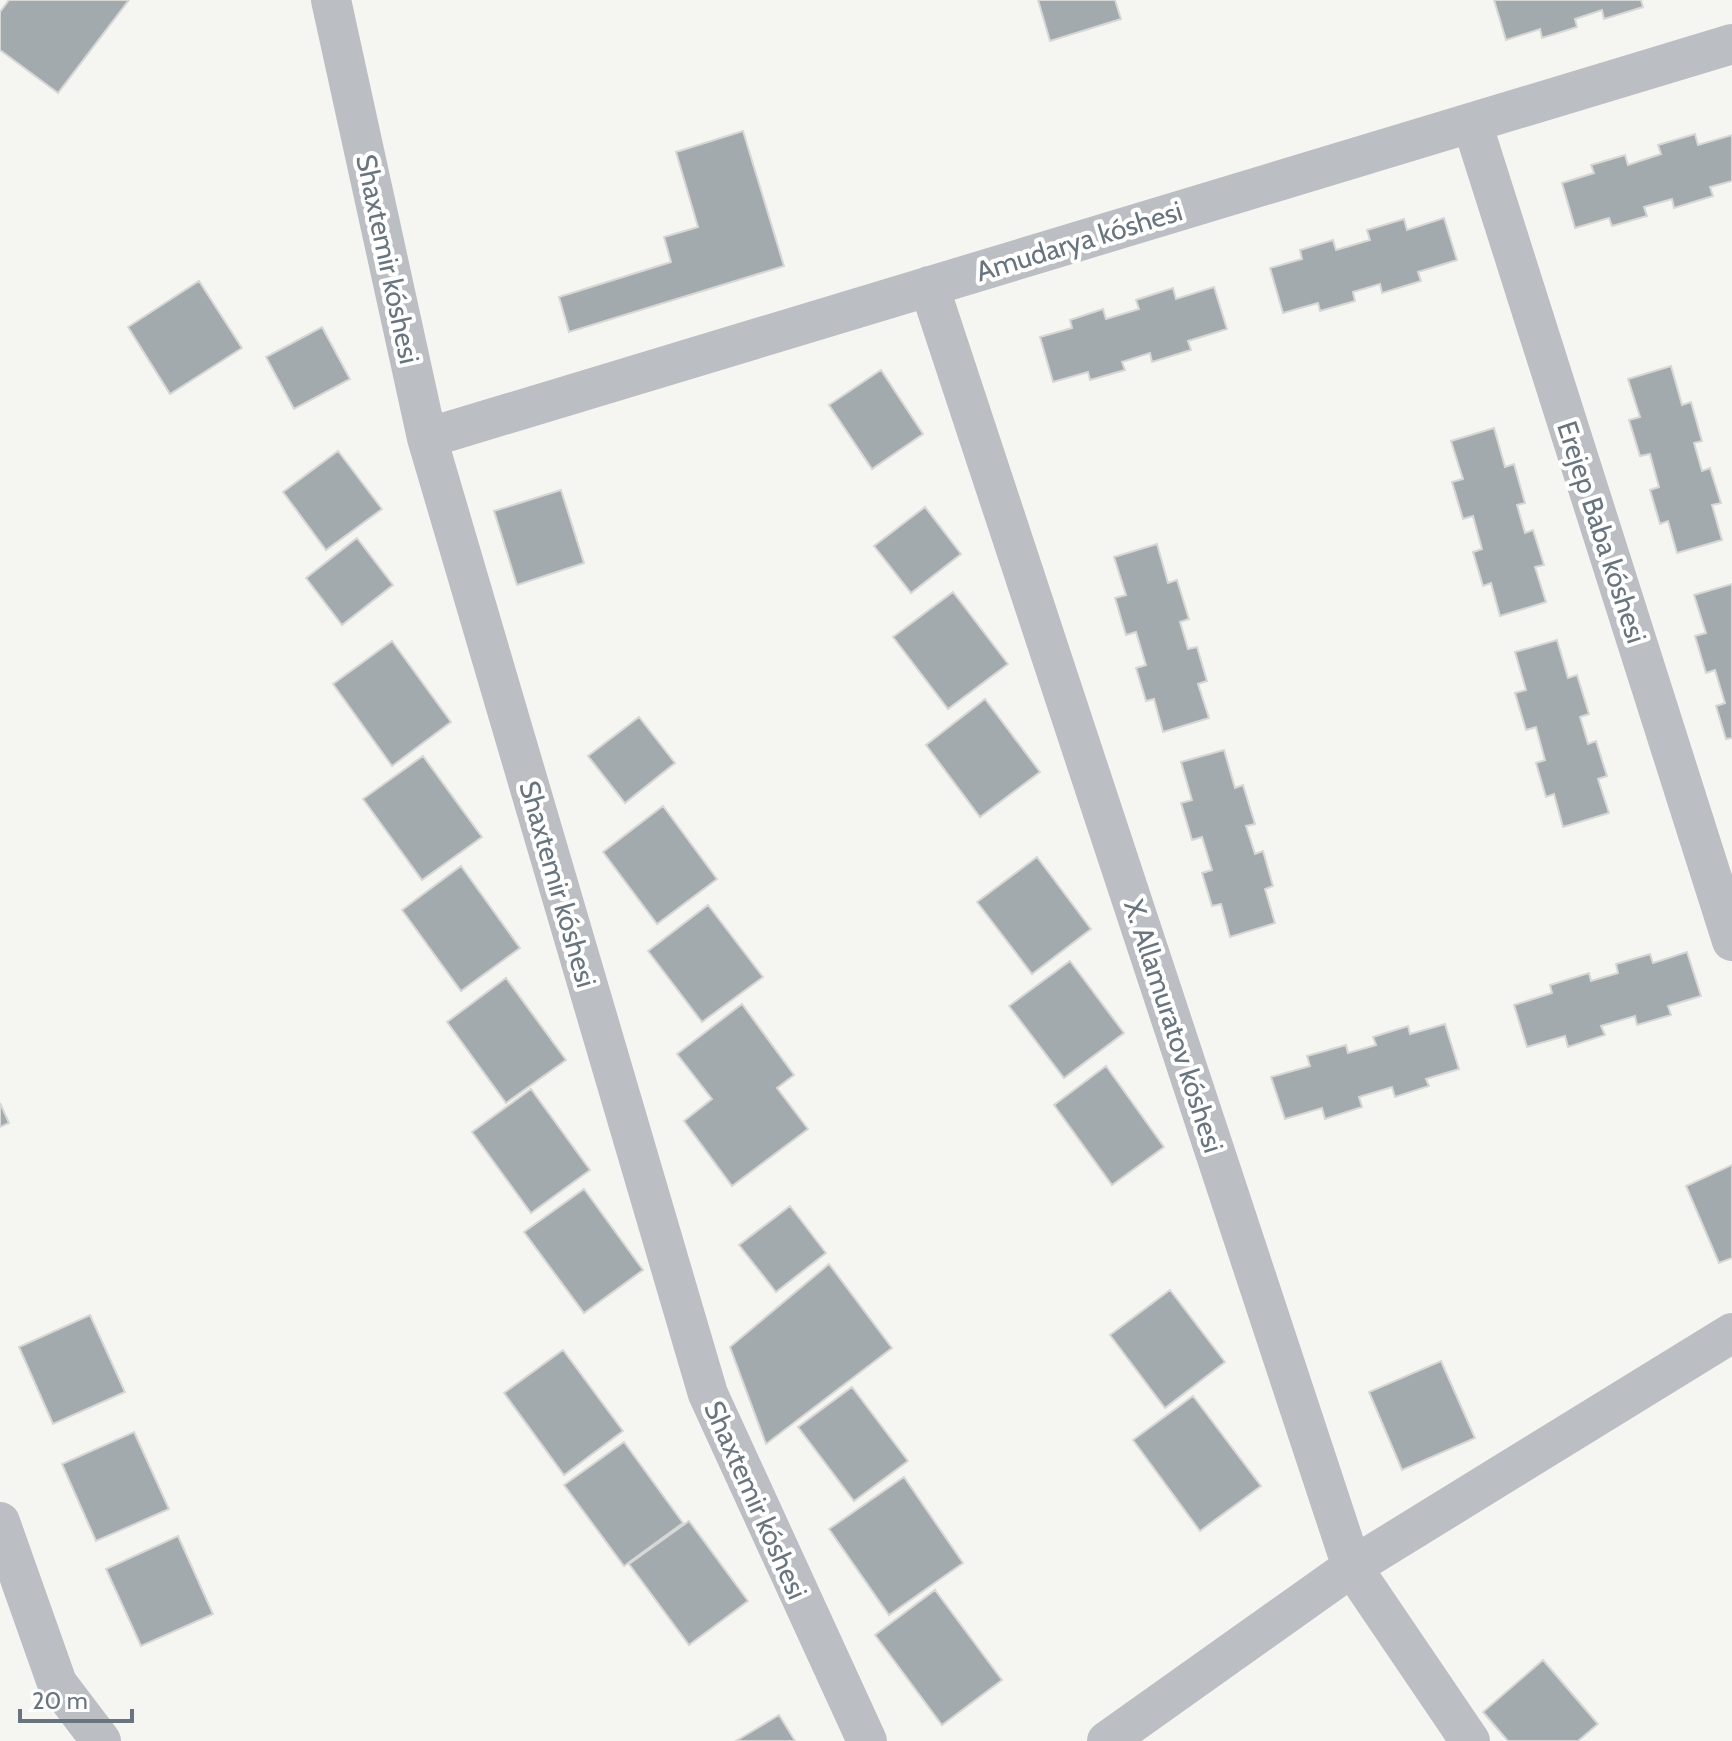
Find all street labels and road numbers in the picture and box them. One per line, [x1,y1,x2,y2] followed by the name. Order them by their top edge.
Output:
[349,151,427,367] street label: Shaxtemir kóshesi
[972,193,1186,289] street label: Amudarya kóshesi
[1550,417,1654,647] street label: Erejep Baba kóshesi
[512,777,604,991] street label: Shaxtemir kóshesi
[1117,895,1231,1157] street label: X. Allamuratov kóshesi
[697,1396,815,1604] street label: Shaxtemir kóshesi

